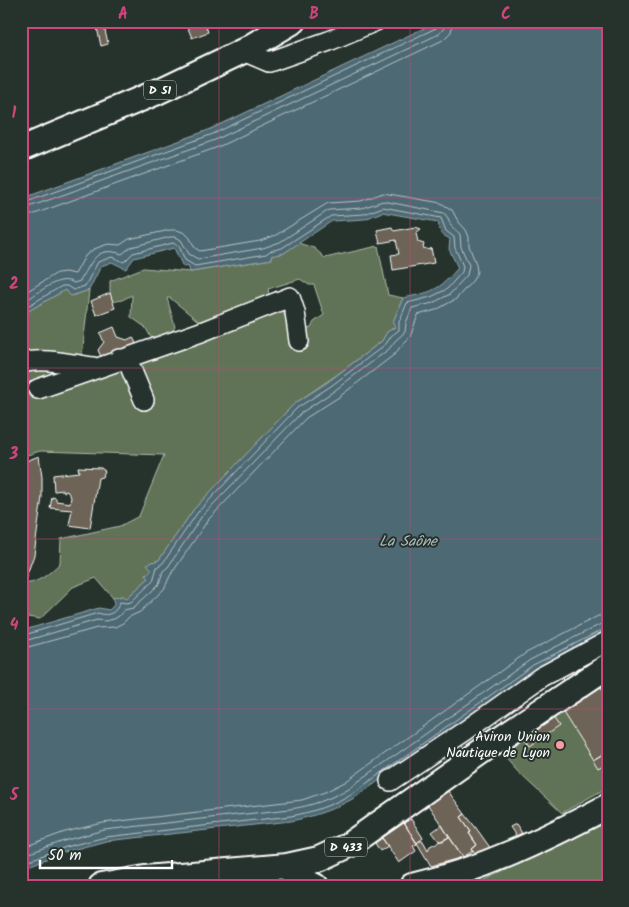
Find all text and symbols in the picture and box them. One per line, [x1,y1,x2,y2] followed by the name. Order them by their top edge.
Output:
[118,2,128,27] text: A
[309,2,319,27] text: B
[501,2,511,27] text: C
[144,80,176,100] road number: D 51
[12,101,17,126] text: 1
[9,272,19,297] text: 2
[9,442,19,467] text: 3
[379,530,438,554] water label: La Saône
[10,613,19,638] text: 4
[446,726,550,764] place label: Aviron Union Nautique de Lyon
[554,739,566,751] marker: Aviron Union Nautique de Lyon
[9,783,20,808] text: 5
[40,837,172,869] scale bar
[325,838,367,856] road number: D 433
[48,844,82,868] text: 50 m

